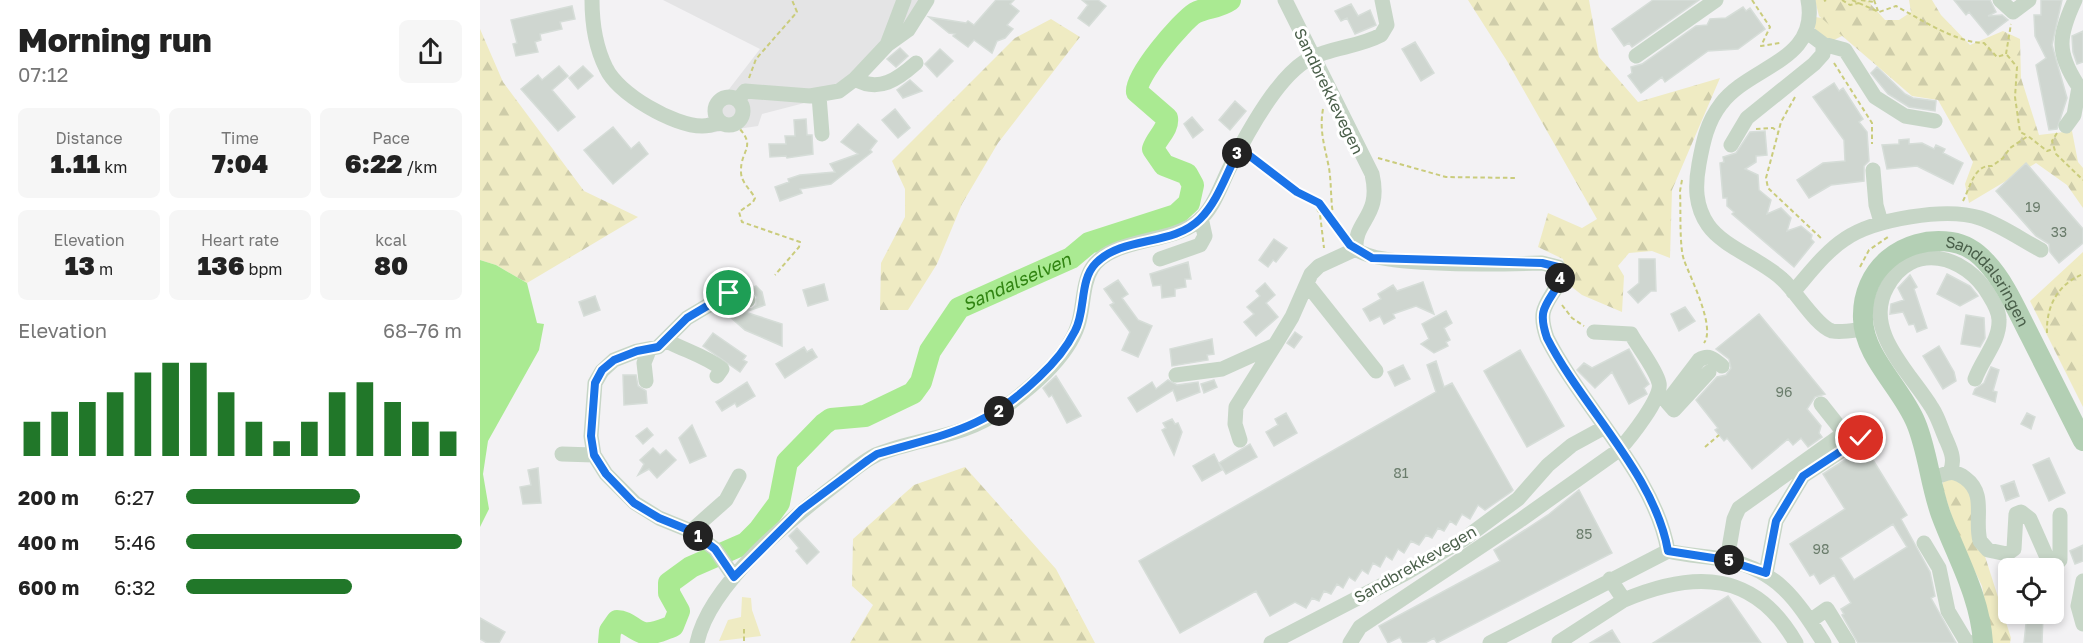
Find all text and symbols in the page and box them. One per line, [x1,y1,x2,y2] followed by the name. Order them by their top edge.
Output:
[18,20,212,59] text: Morning run
[399,20,462,83] button: share
[1290,25,1368,157] street label: Sandbrekkevegen
[18,62,68,86] text: 07:12
[55,128,123,148] text: Distance
[221,128,259,148] text: Time
[372,128,410,148] text: Pace
[1222,138,1252,168] pin: 3
[1232,143,1242,163] text: 3
[51,148,100,179] text: 1.11
[212,148,268,179] text: 7:04
[345,148,402,179] text: 6:22
[100,157,127,177] text: km
[402,157,437,177] text: /km
[2025,198,2041,215] house number: 19
[2051,223,2067,240] house number: 33
[53,230,125,250] text: Elevation
[201,230,279,250] text: Heart rate
[375,230,407,250] text: kcal
[1944,231,2034,330] street label: Sanddalsringen
[959,247,1075,315] water label: Sandalselven
[65,250,95,281] text: 13
[198,250,245,281] text: 136
[374,250,408,281] text: 80
[95,259,113,279] text: m
[245,259,282,279] text: bpm
[1545,263,1575,293] pin: 4
[703,267,754,318] pin
[1555,268,1565,288] text: 4
[712,276,745,309] icon: arrive
[18,318,107,342] text: Elevation
[383,318,462,342] text: 68–76 m
[1776,383,1792,400] house number: 96
[984,396,1014,426] pin: 2
[994,401,1004,421] text: 2
[1835,412,1886,463] pin
[1844,421,1877,454] icon: check
[1393,464,1409,481] house number: 81
[18,485,79,509] text: 200 m
[114,485,154,509] text: 6:27
[683,521,713,551] pin: 1
[1350,521,1480,607] street label: Sandbrekkevegen
[1576,525,1592,542] house number: 85
[694,526,702,546] text: 1
[18,530,79,554] text: 400 m
[114,530,156,554] text: 5:46
[1812,540,1830,557] house number: 98
[1714,545,1744,575] pin: 5
[1724,550,1734,570] text: 5
[1998,558,2064,624] map controls
[1998,558,2064,624] button: locate
[18,575,79,599] text: 600 m
[114,575,155,599] text: 6:32

